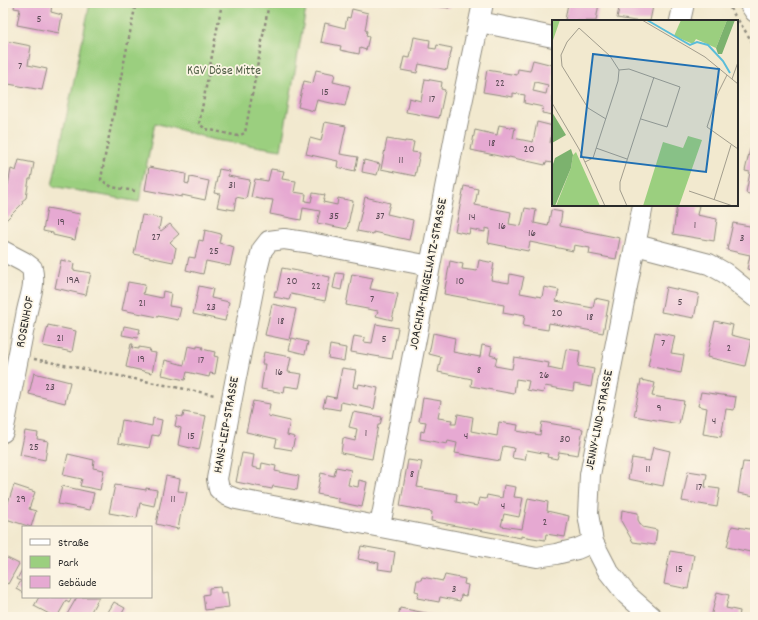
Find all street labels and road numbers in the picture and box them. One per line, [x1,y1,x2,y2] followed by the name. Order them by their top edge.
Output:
[405,197,453,351] street label: JOACHIM-RINGELNATZ-STRASSE
[12,295,40,349] street label: ROSENHOF
[581,368,619,472] street label: JENNY-LIND-STRASSE
[209,375,245,475] street label: HANS-LEIP-STRASSE

